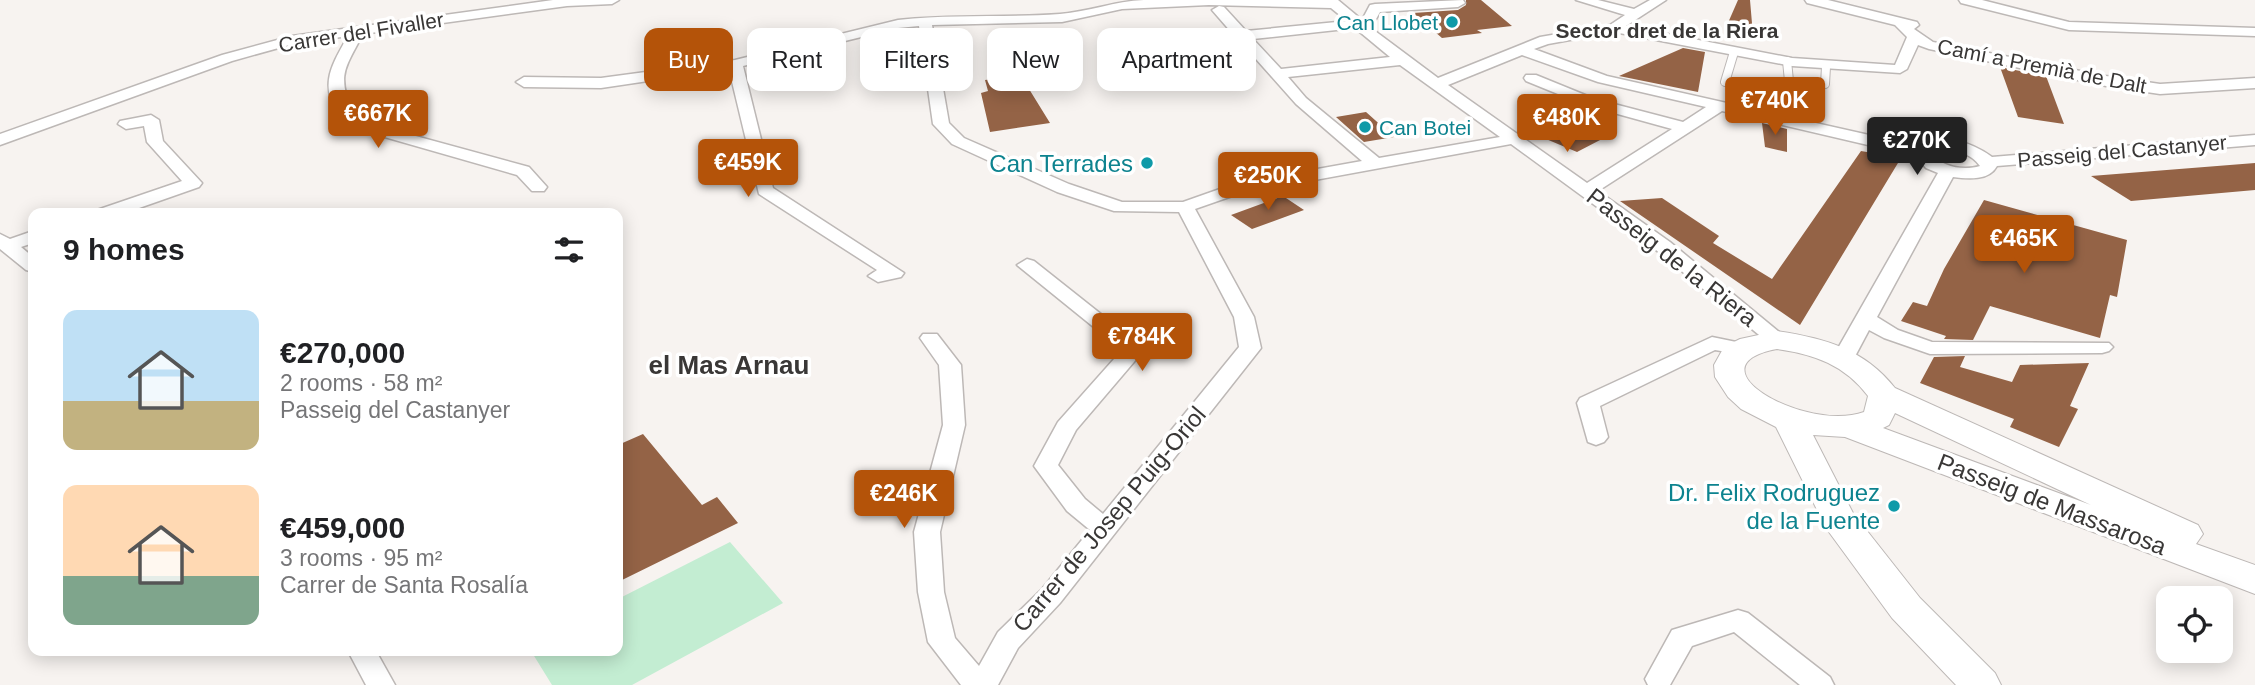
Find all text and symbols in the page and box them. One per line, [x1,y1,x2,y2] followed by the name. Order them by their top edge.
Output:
[277,8,445,56] street label: Carrer del Fivaller
[1336,11,1438,34] place label: Can Llobet
[1444,14,1460,30] marker: Can Llobet
[1556,19,1779,42] district label: Sector dret de la Riera
[644,28,733,91] chip: Buy
[747,28,846,91] chip: Rent
[860,28,973,91] chip: Filters
[987,28,1083,91] chip: New
[1097,28,1256,91] chip: Apartment
[1936,34,2149,98] street label: Camí a Premià de Dalt
[1726,78,1824,137] pin: €740K
[1741,87,1809,113] text: €740K
[329,90,427,150] pin: €667K
[1518,94,1616,154] pin: €480K
[344,100,412,126] text: €667K
[1533,104,1601,130] text: €480K
[1379,116,1471,139] place label: Can Botei
[1868,118,1966,177] pin: €270K
[1357,119,1373,135] marker: Can Botei
[1883,127,1951,153] text: €270K
[2016,130,2228,172] street label: Passeig del Castanyer
[699,140,797,199] pin: €459K
[714,149,782,175] text: €459K
[989,150,1133,177] place label: Can Terrades
[1219,152,1317,212] pin: €250K
[1139,155,1155,171] marker: Can Terrades
[1234,162,1302,188] text: €250K
[1582,182,1763,332] street label: Passeig de la Riera
[1975,216,2073,275] pin: €465K
[1990,225,2058,251] text: €465K
[550,231,588,269] icon: filters
[63,233,185,266] text: 9 homes
[1093,314,1191,373] pin: €784K
[1108,323,1176,349] text: €784K
[280,336,405,369] text: €270,000
[119,338,203,422] icon: home
[649,350,809,380] district label: el Mas Arnau
[280,370,442,396] text: 2 rooms · 58 m²
[280,397,510,423] text: Passeig del Castanyer
[1007,401,1211,637] street label: Carrer de Josep Puig-Oriol
[1934,448,2171,560] street label: Passeig de Massarosa
[855,470,953,530] pin: €246K
[1668,479,1880,534] place label: Dr. Felix Rodruguez de la Fuente
[870,480,938,506] text: €246K
[1886,498,1902,514] marker: Dr. Felix Rodruguez de la Fuente
[280,511,405,544] text: €459,000
[119,513,203,597] icon: home
[280,545,442,571] text: 3 rooms · 95 m²
[280,572,528,598] text: Carrer de Santa Rosalía
[2156,586,2233,663] map controls
[2156,586,2233,663] button: locate

